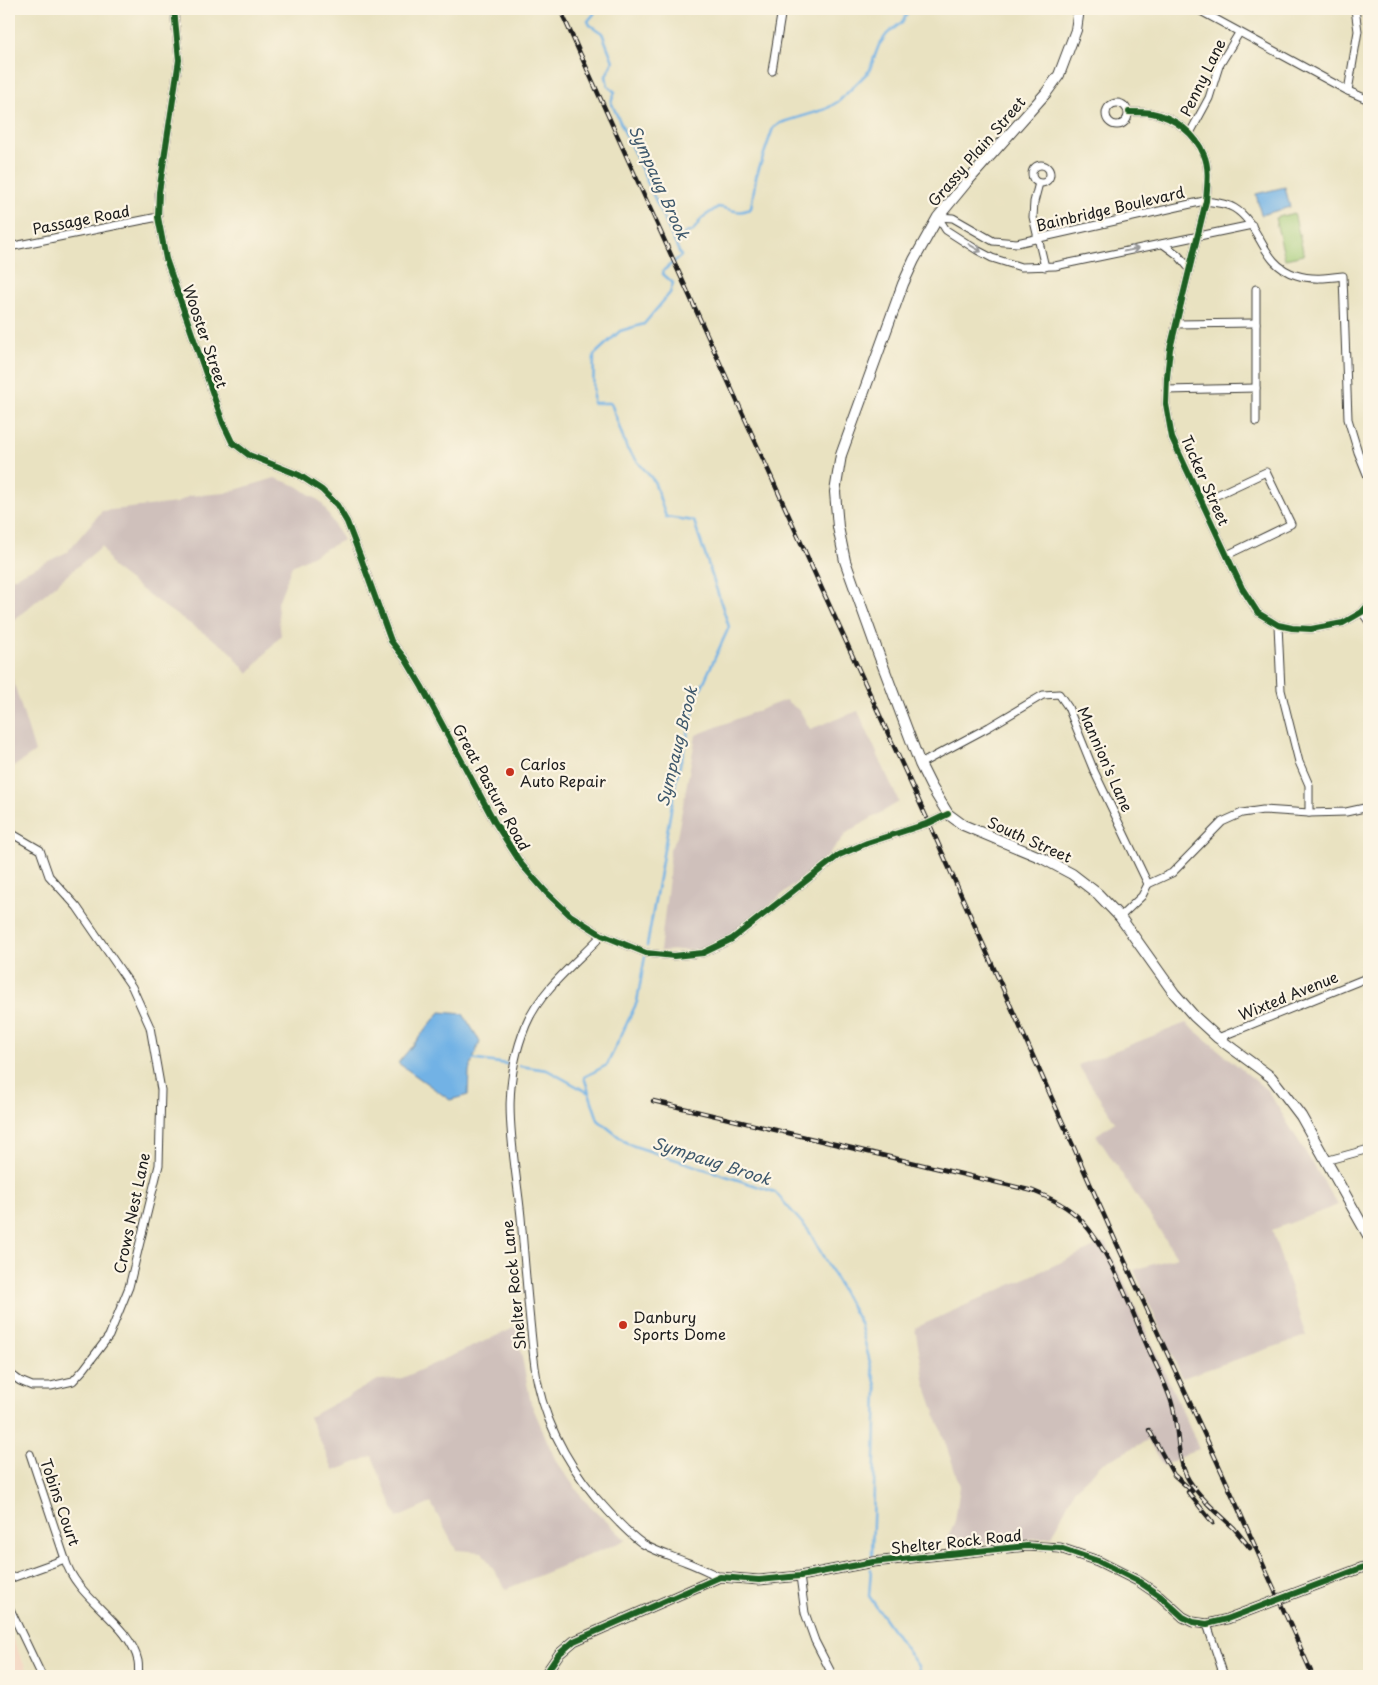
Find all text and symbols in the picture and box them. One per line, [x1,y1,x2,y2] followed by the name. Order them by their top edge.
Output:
[1173,34,1231,120] street label: Penny Lane
[922,91,1030,211] street label: Grassy Plain Street
[624,121,696,244] water label: Sympaug Brook
[1033,180,1187,236] street label: Bainbridge Boulevard
[30,198,132,240] street label: Passage Road
[967,243,981,253] one-way arrow
[1123,245,1139,254] one-way arrow
[178,281,235,391] street label: Wooster Street
[1176,431,1236,529] street label: Tucker Street
[649,683,703,809] water label: Sympaug Brook
[1072,703,1140,815] street label: Mannion's Lane
[448,719,536,855] street label: Great Pasture Road
[520,752,606,792] place label: Carlos Auto Repair
[504,766,516,778] marker: Carlos Auto Repair
[984,810,1076,868] street label: South Street
[1235,965,1341,1025] street label: Wixted Avenue
[650,1130,775,1191] water label: Sympaug Brook
[107,1150,155,1276] street label: Crows Nest Lane
[495,1219,531,1351] street label: Shelter Rock Lane
[633,1305,726,1345] place label: Danbury Sports Dome
[617,1319,629,1331] marker: Danbury Sports Dome
[35,1455,87,1549] street label: Tobins Court
[889,1523,1023,1559] street label: Shelter Rock Road

